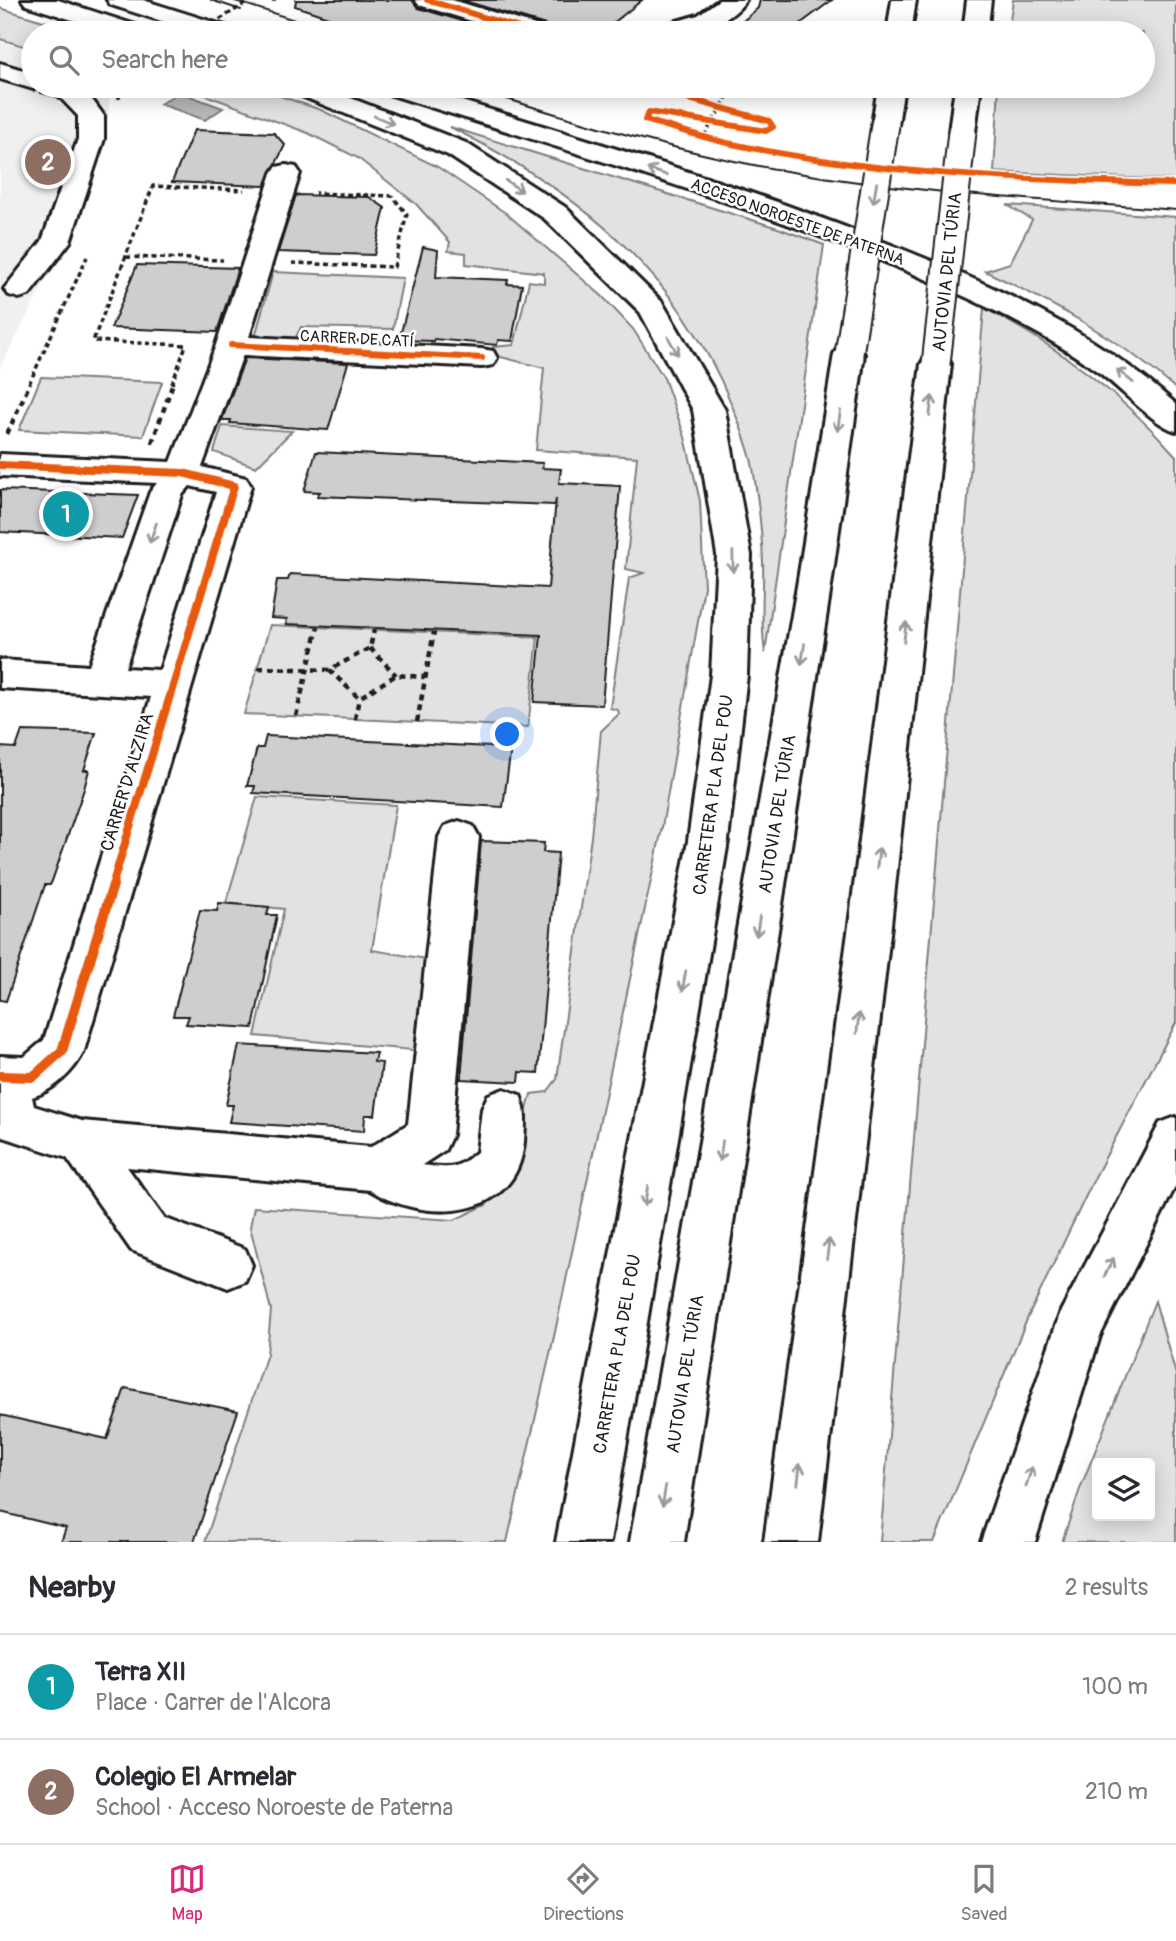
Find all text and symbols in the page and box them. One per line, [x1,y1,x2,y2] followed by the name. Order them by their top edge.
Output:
[21,21,1155,98] search box
[45,41,83,79] icon: search
[101,44,228,76] text: Search here
[373,114,395,127] one-way arrow
[25,136,71,188] pin: 2
[646,164,668,177] one-way arrow
[688,174,907,270] street label: ACCESO NOROESTE DE PATERNA
[504,179,523,194] one-way arrow
[868,181,881,204] one-way arrow
[928,191,967,353] street label: AUTOVIA DEL TÚRIA
[299,326,415,352] street label: CARRER DE CATÍ
[666,335,680,355] one-way arrow
[1116,369,1134,384] one-way arrow
[925,395,938,418] one-way arrow
[832,409,845,432] one-way arrow
[43,488,89,540] pin: 1
[146,522,158,544] one-way arrow
[727,550,740,573] one-way arrow
[898,621,911,643] one-way arrow
[796,642,809,665] one-way arrow
[688,693,739,897] street label: CARRETERA PLA DEL POU
[96,710,160,854] street label: CARRER D'ALZIRA
[490,717,524,751] your location
[754,733,801,895] street label: AUTOVIA DEL TÚRIA
[872,847,885,869] one-way arrow
[751,915,764,937] one-way arrow
[677,969,690,992] one-way arrow
[851,1012,864,1035] one-way arrow
[714,1139,727,1162] one-way arrow
[639,1184,652,1207] one-way arrow
[822,1238,835,1261] one-way arrow
[589,1253,646,1456] street label: CARRETERA PLA DEL POU
[1103,1257,1117,1278] one-way arrow
[662,1293,709,1455] street label: AUTOVIA DEL TÚRIA
[1092,1458,1155,1521] map controls
[1092,1458,1155,1521] button: layers
[793,1463,806,1486] one-way arrow
[1024,1467,1036,1489] one-way arrow
[657,1484,670,1507] one-way arrow
[28,1569,115,1606] text: Nearby
[1065,1573,1148,1602] text: 2 results
[95,1656,186,1688] text: Terra XII
[47,1672,56,1701] text: 1
[1082,1672,1148,1701] text: 100 m
[95,1688,331,1717] text: Place · Carrer de l'Alcora
[95,1761,296,1793] text: Colegio El Armelar
[45,1777,57,1806] text: 2
[1085,1777,1148,1806] text: 210 m
[95,1793,453,1822] text: School · Acceso Noroeste de Paterna
[168,1860,206,1926] tab: Map
[543,1860,624,1926] tab: Directions
[960,1860,1008,1926] tab: Saved

